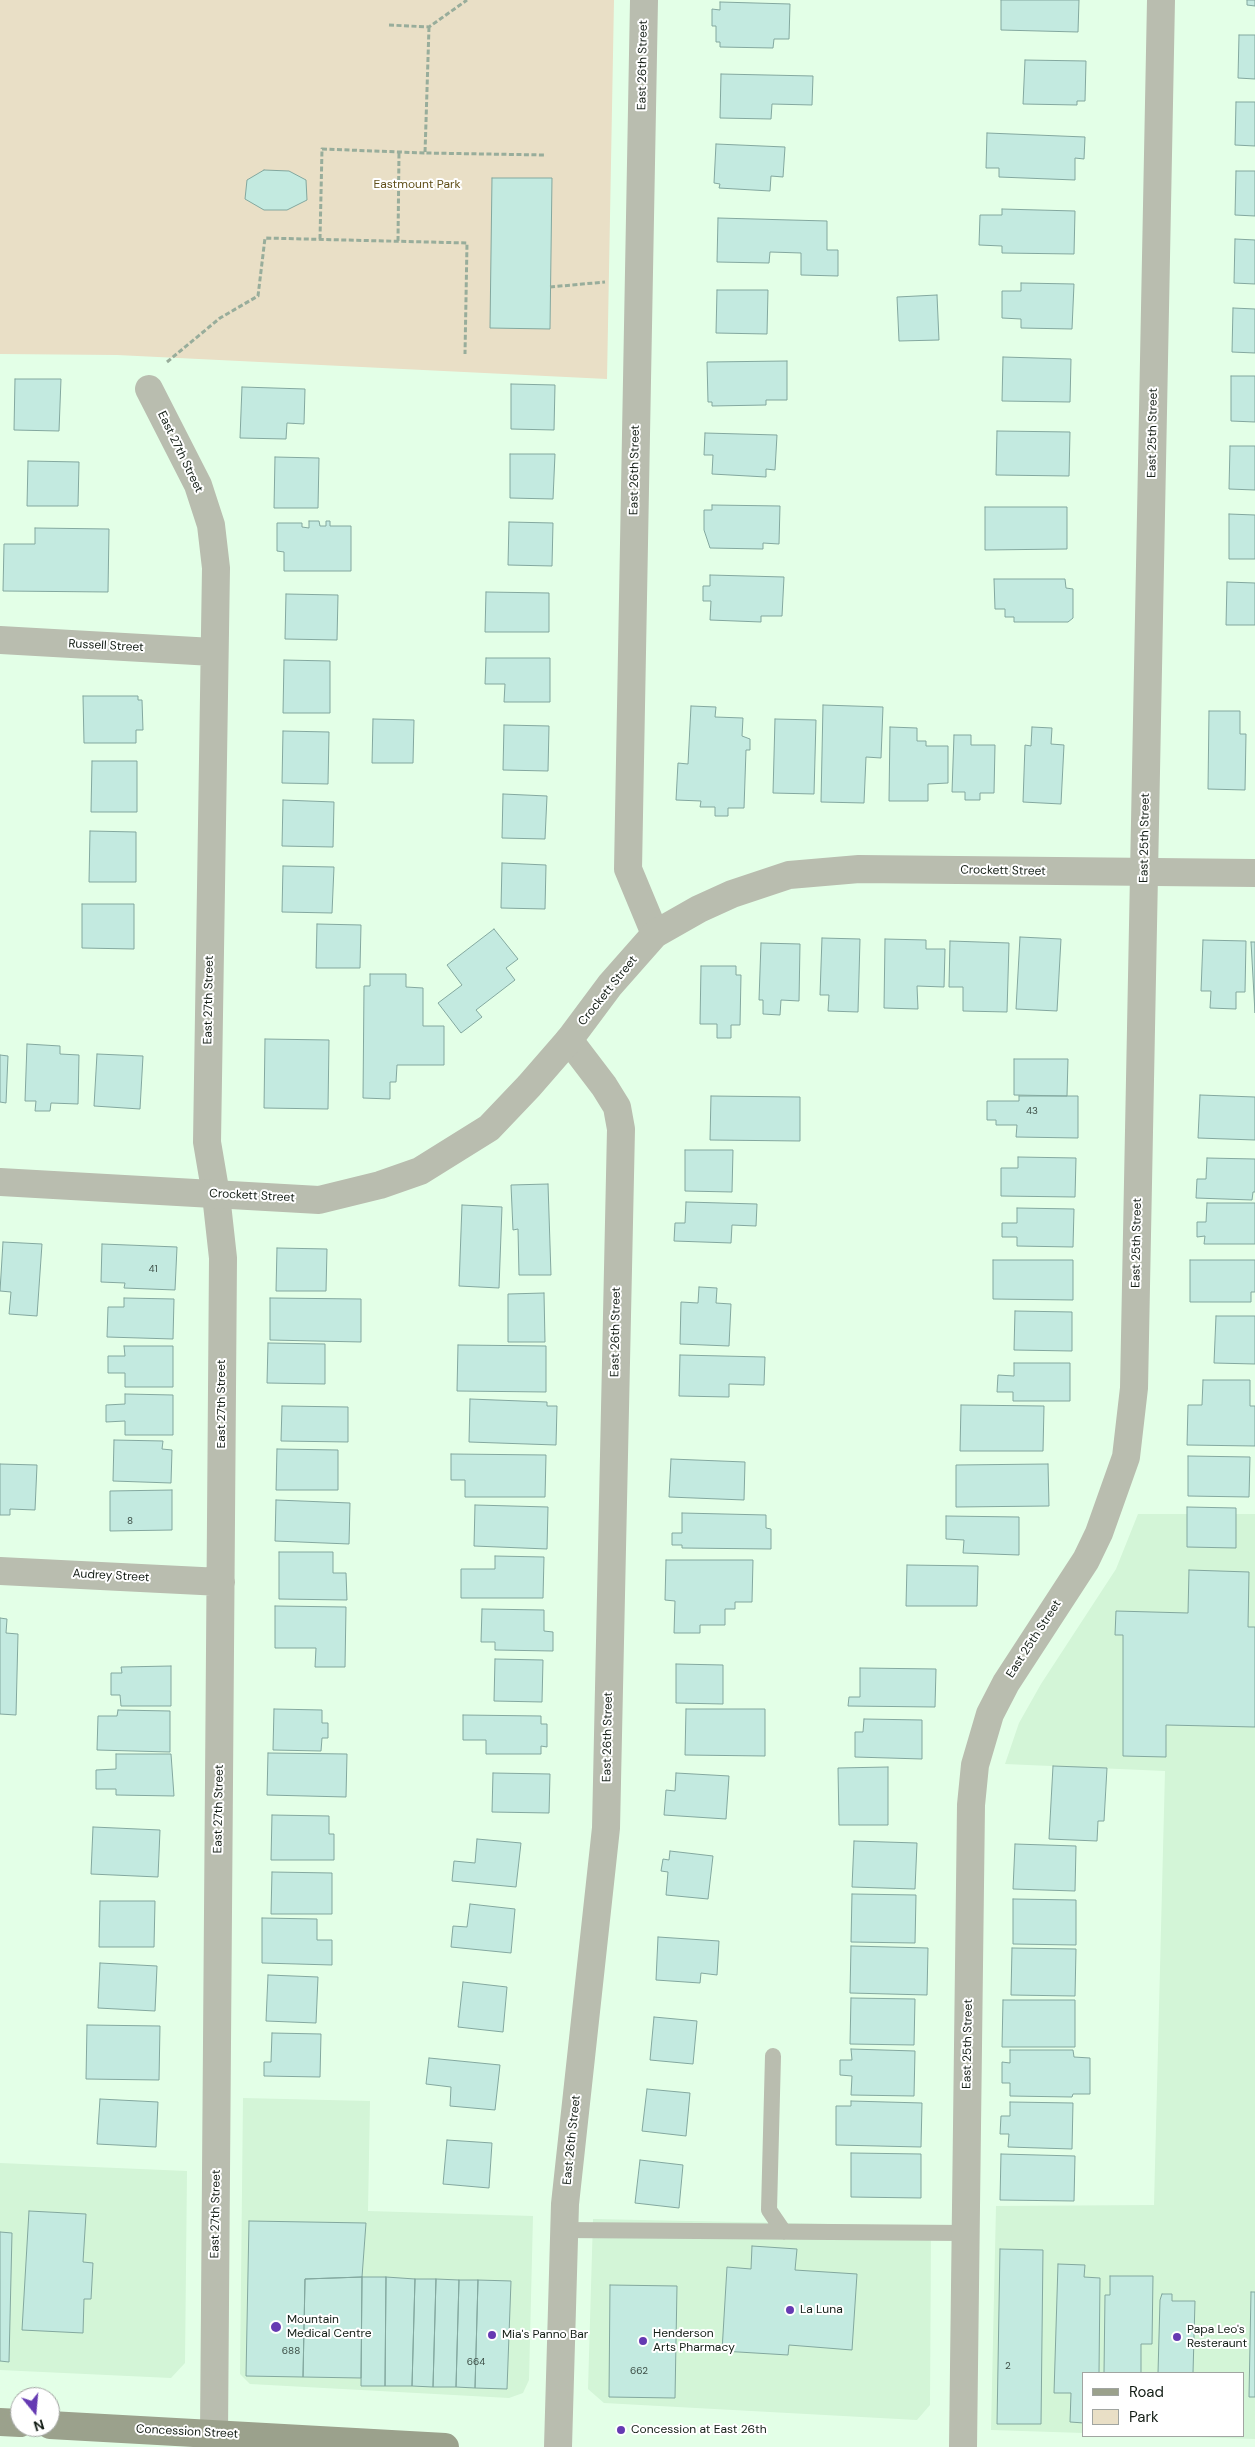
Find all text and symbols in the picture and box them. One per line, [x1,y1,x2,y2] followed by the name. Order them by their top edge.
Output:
[635,20,651,110] street label: East 26th Street
[374,178,460,192] park label: Eastmount Park
[1145,388,1161,478] street label: East 25th Street
[154,409,206,495] street label: East 27th Street
[627,425,643,515] street label: East 26th Street
[68,637,144,655] street label: Russell Street
[1137,793,1153,883] street label: East 25th Street
[960,863,1046,879] street label: Crockett Street
[575,953,641,1029] street label: Crockett Street
[201,955,217,1045] street label: East 27th Street
[1026,1105,1038,1117] house number: 43
[209,1187,295,1205] street label: Crockett Street
[1129,1198,1145,1288] street label: East 25th Street
[148,1263,158,1275] house number: 41
[608,1287,624,1377] street label: East 26th Street
[215,1360,229,1448] street label: East 27th Street
[127,1515,133,1527] house number: 8
[72,1567,150,1585] street label: Audrey Street
[1003,1597,1065,1681] street label: East 25th Street
[600,1692,616,1782] street label: East 26th Street
[211,1764,227,1854] street label: East 27th Street
[960,1999,976,2089] street label: East 25th Street
[560,2094,584,2186] street label: East 26th Street
[208,2169,224,2259] street label: East 27th Street
[800,2303,843,2317] place label: La Luna
[784,2304,796,2316] marker: La Luna
[287,2313,372,2341] place label: Mountain Medical Centre
[269,2320,283,2334] marker: Mountain Medical Centre
[1187,2323,1247,2351] place label: Papa Leo's Resteraunt
[653,2327,735,2355] place label: Henderson Arts Pharmacy
[502,2328,588,2342] place label: Mia's Panno Bar
[486,2329,498,2341] marker: Mia's Panno Bar
[1171,2331,1183,2343] marker: Papa Leo's Resteraunt
[637,2335,649,2347] marker: Henderson Arts Pharmacy
[282,2345,300,2357] house number: 688
[467,2356,485,2368] house number: 664
[1005,2360,1011,2372] house number: 2
[630,2365,648,2377] house number: 662
[1082,2372,1245,2437] legend
[1129,2382,1164,2402] text: Road
[10,2387,60,2437] north arrow
[1129,2407,1159,2427] text: Park
[32,2415,47,2435] text: N
[135,2422,239,2442] street label: Concession Street
[631,2423,767,2437] place label: Concession at East 26th
[615,2424,627,2436] marker: Concession at East 26th

